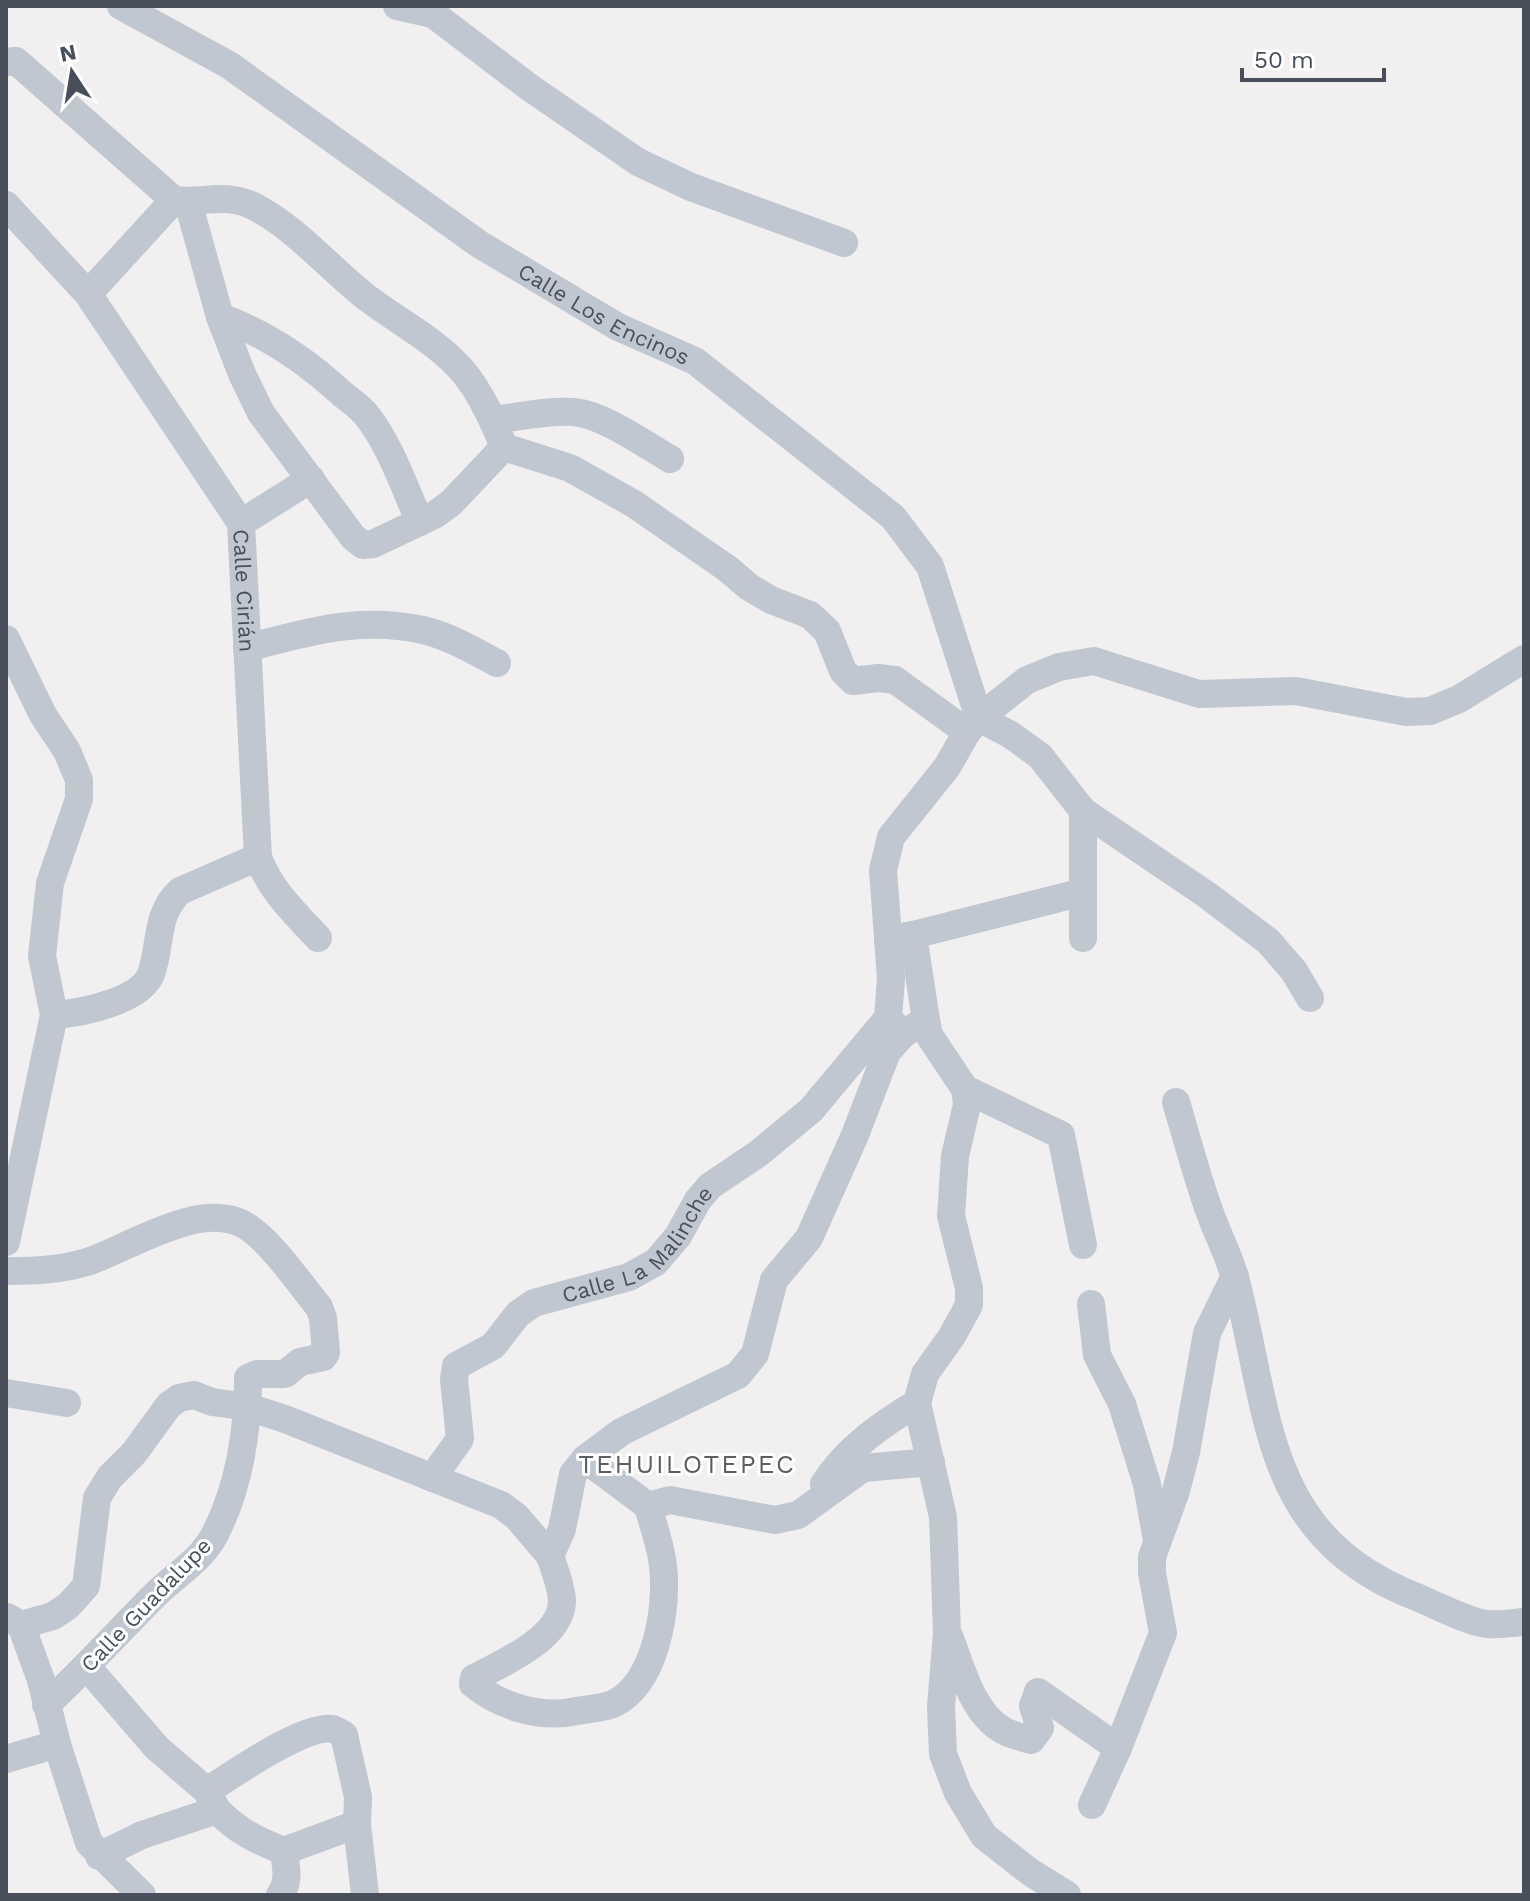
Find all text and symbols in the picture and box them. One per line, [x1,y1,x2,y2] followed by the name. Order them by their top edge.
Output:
[32,32,112,112] north arrow
[1242,32,1384,82] scale bar
[57,39,79,67] text: N
[1254,46,1314,74] text: 50 m
[514,258,693,370] street label: Calle Los Encinos
[229,528,260,653] street label: Calle Cirián
[559,1181,717,1307] street label: Calle La Malinche
[578,1449,796,1479] district label: TEHUILOTEPEC
[76,1533,216,1677] street label: Calle Guadalupe

